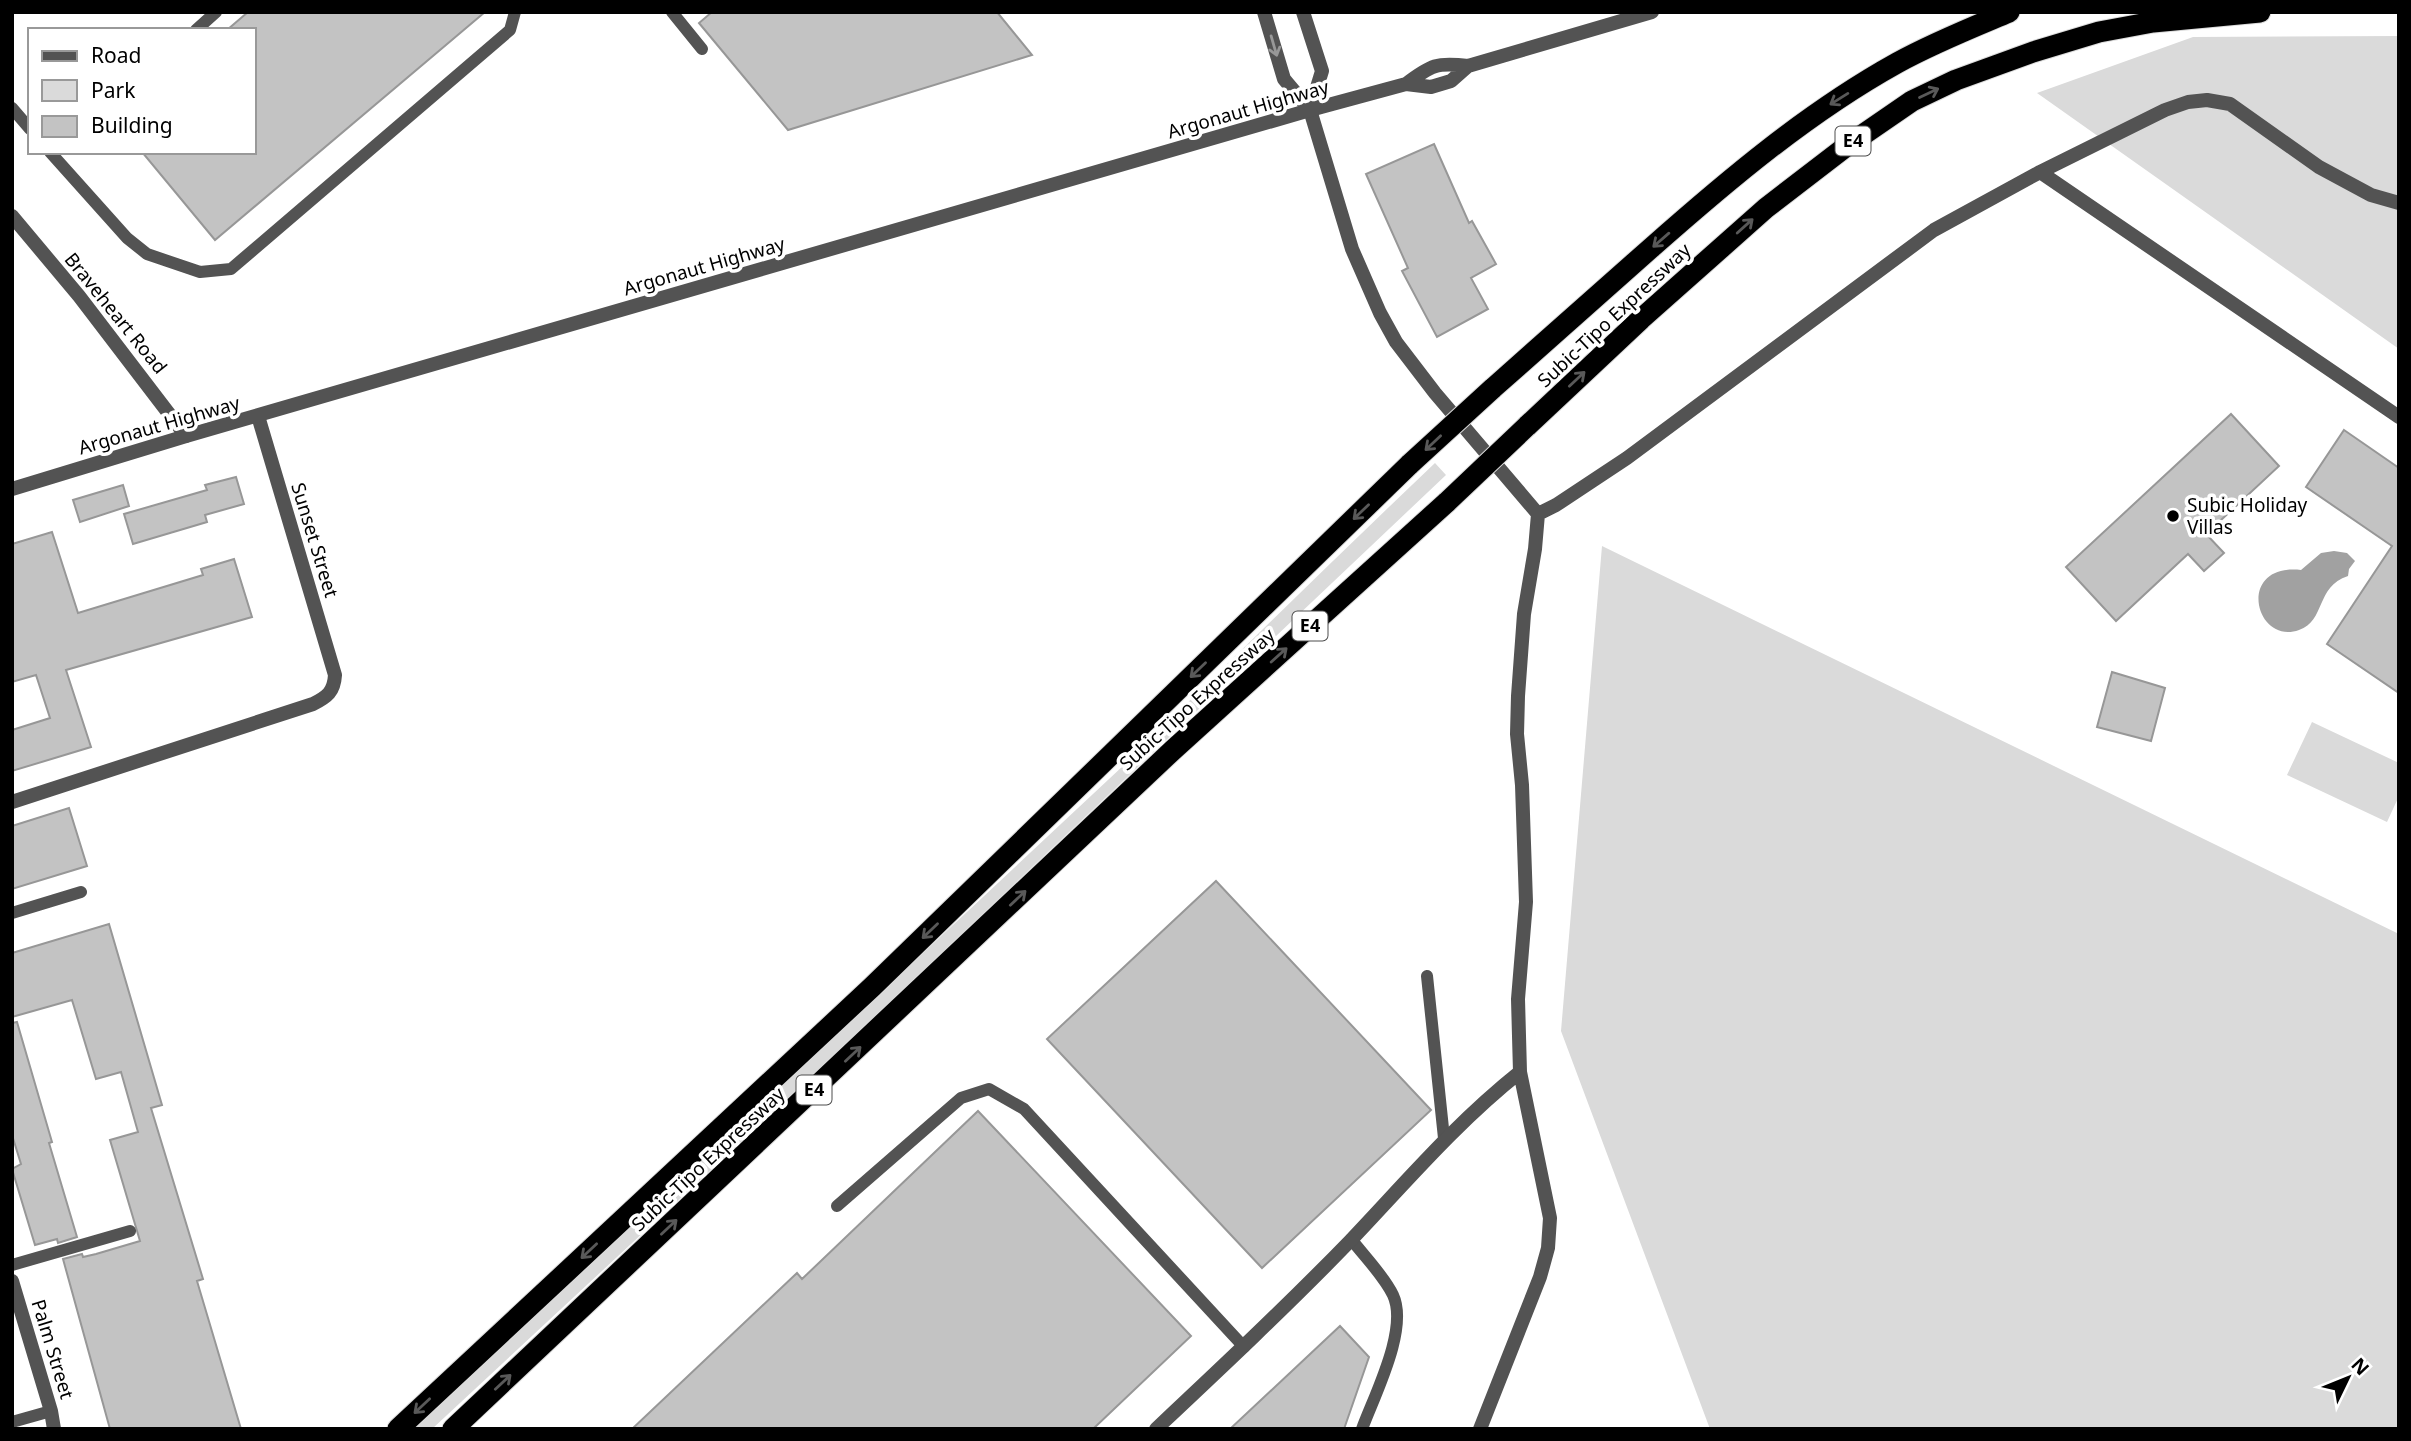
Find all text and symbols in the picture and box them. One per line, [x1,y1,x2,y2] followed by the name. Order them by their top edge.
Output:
[28,28,256,154] legend
[1269,35,1282,57] one-way arrow
[91,41,141,69] text: Road
[1164,73,1332,144] street label: Argonaut Highway
[91,76,136,104] text: Park
[1918,86,1939,99] one-way arrow
[1830,91,1849,106] one-way arrow
[91,111,173,139] text: Building
[1836,126,1870,156] road number: E4
[1736,218,1754,234] one-way arrow
[620,230,788,301] street label: Argonaut Highway
[1652,232,1670,248] one-way arrow
[1532,237,1697,393] street label: Subic-Tipo Expressway
[59,247,173,379] street label: Braveheart Road
[1568,371,1585,388] one-way arrow
[75,389,243,460] street label: Argonaut Highway
[1425,435,1442,452] one-way arrow
[285,479,345,601] street label: Sunset Street
[2187,492,2308,540] place label: Subic Holiday Villas
[1353,503,1370,520] one-way arrow
[2165,508,2181,524] marker: Subic Holiday Villas
[1292,612,1328,640] road number: E4
[1114,622,1281,776] street label: Subic-Tipo Expressway
[1269,647,1287,663] one-way arrow
[1190,662,1207,679] one-way arrow
[1009,889,1026,906] one-way arrow
[921,923,938,940] one-way arrow
[843,1046,861,1063] one-way arrow
[796,1076,832,1105] road number: E4
[626,1081,791,1237] street label: Subic-Tipo Expressway
[660,1218,677,1235] one-way arrow
[581,1243,598,1260] one-way arrow
[26,1296,81,1402] street label: Palm Street
[2313,1343,2383,1413] north arrow
[2346,1352,2375,1381] text: N
[494,1374,512,1390] one-way arrow
[414,1398,431,1415] one-way arrow

